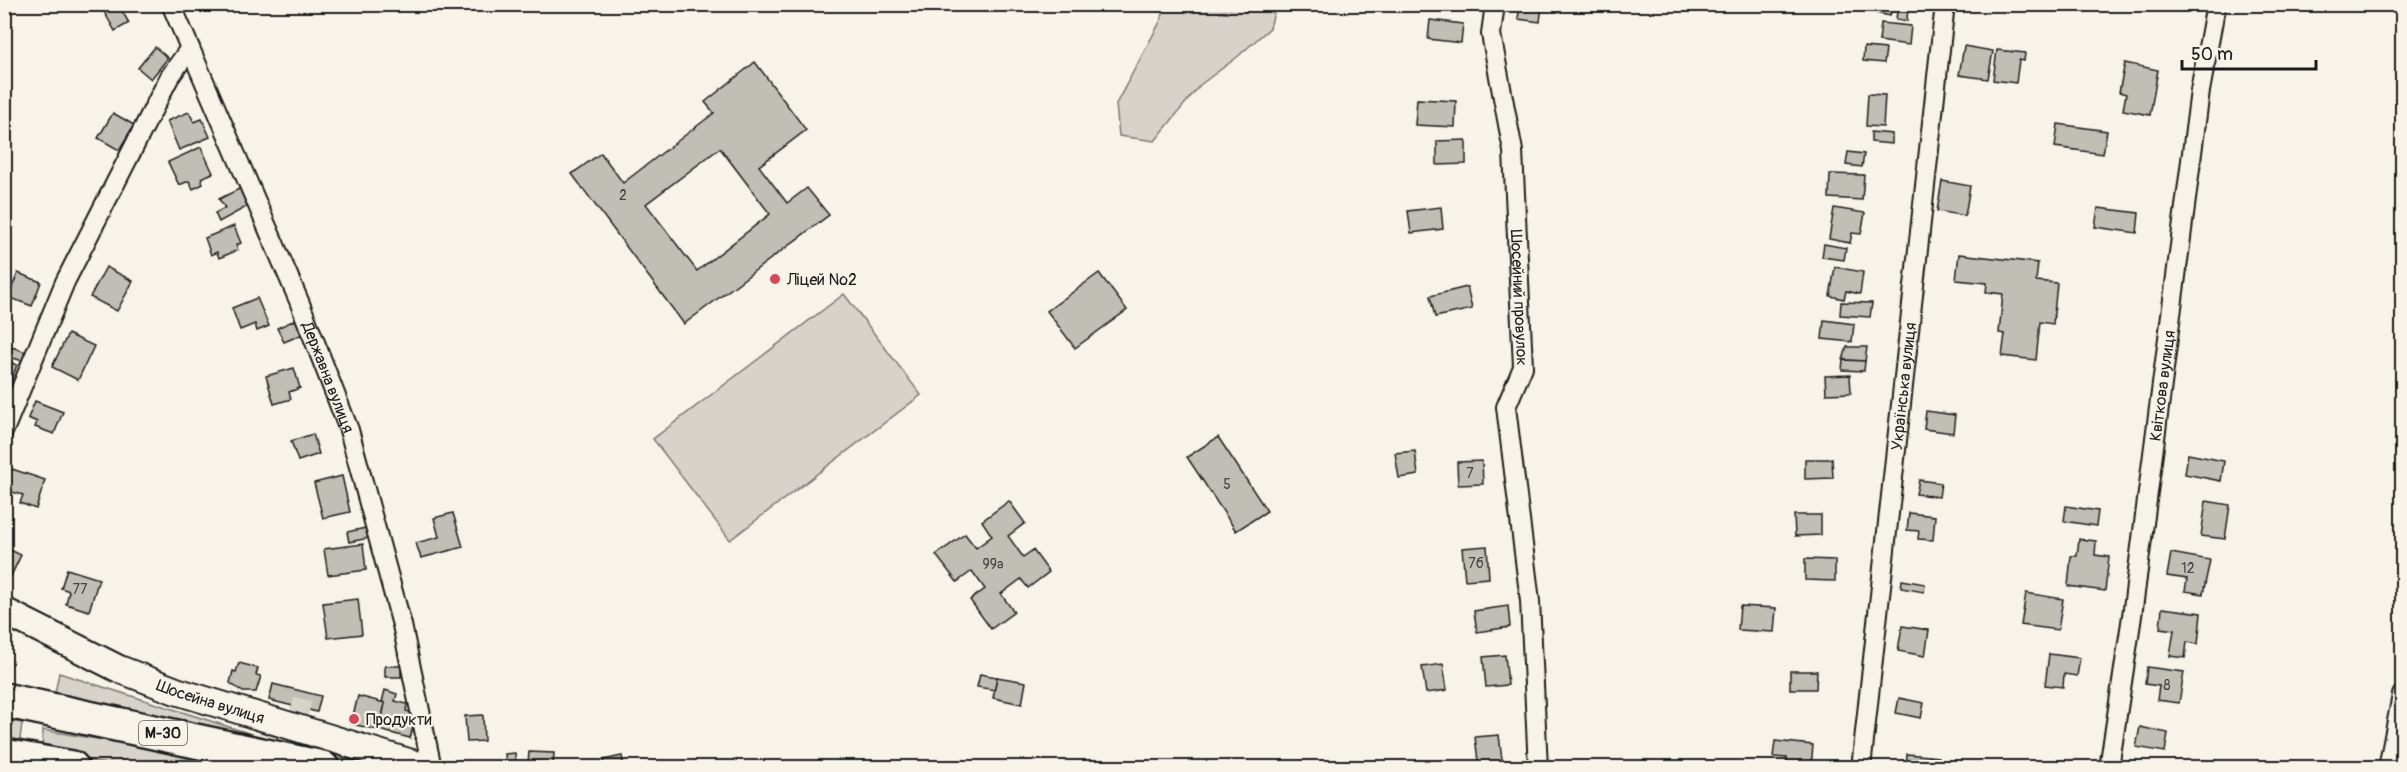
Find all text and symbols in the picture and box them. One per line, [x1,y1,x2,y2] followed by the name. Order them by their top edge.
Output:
[2182,33,2316,71] scale bar
[2191,43,2233,66] text: 50 m
[619,187,627,204] house number: 2
[1506,229,1532,366] street label: Шосейний провулок
[786,270,857,290] place label: Ліцей №2
[768,272,782,286] marker: Ліцей №2
[297,318,358,436] street label: Державна вулиця
[1887,321,1921,452] street label: Українська вулиця
[2146,329,2180,442] street label: Квіткова вулиця
[1466,465,1474,482] house number: 7
[1223,476,1231,493] house number: 5
[1468,555,1484,572] house number: 7б
[983,556,1003,573] house number: 99а
[2181,560,2195,577] house number: 12
[73,581,88,598] house number: 77
[153,675,267,728] street label: Шосейна вулиця
[2163,677,2171,694] house number: 8
[366,710,432,730] place label: Продукти
[347,712,361,726] marker: Продукти
[139,721,187,745] road number: М-30

